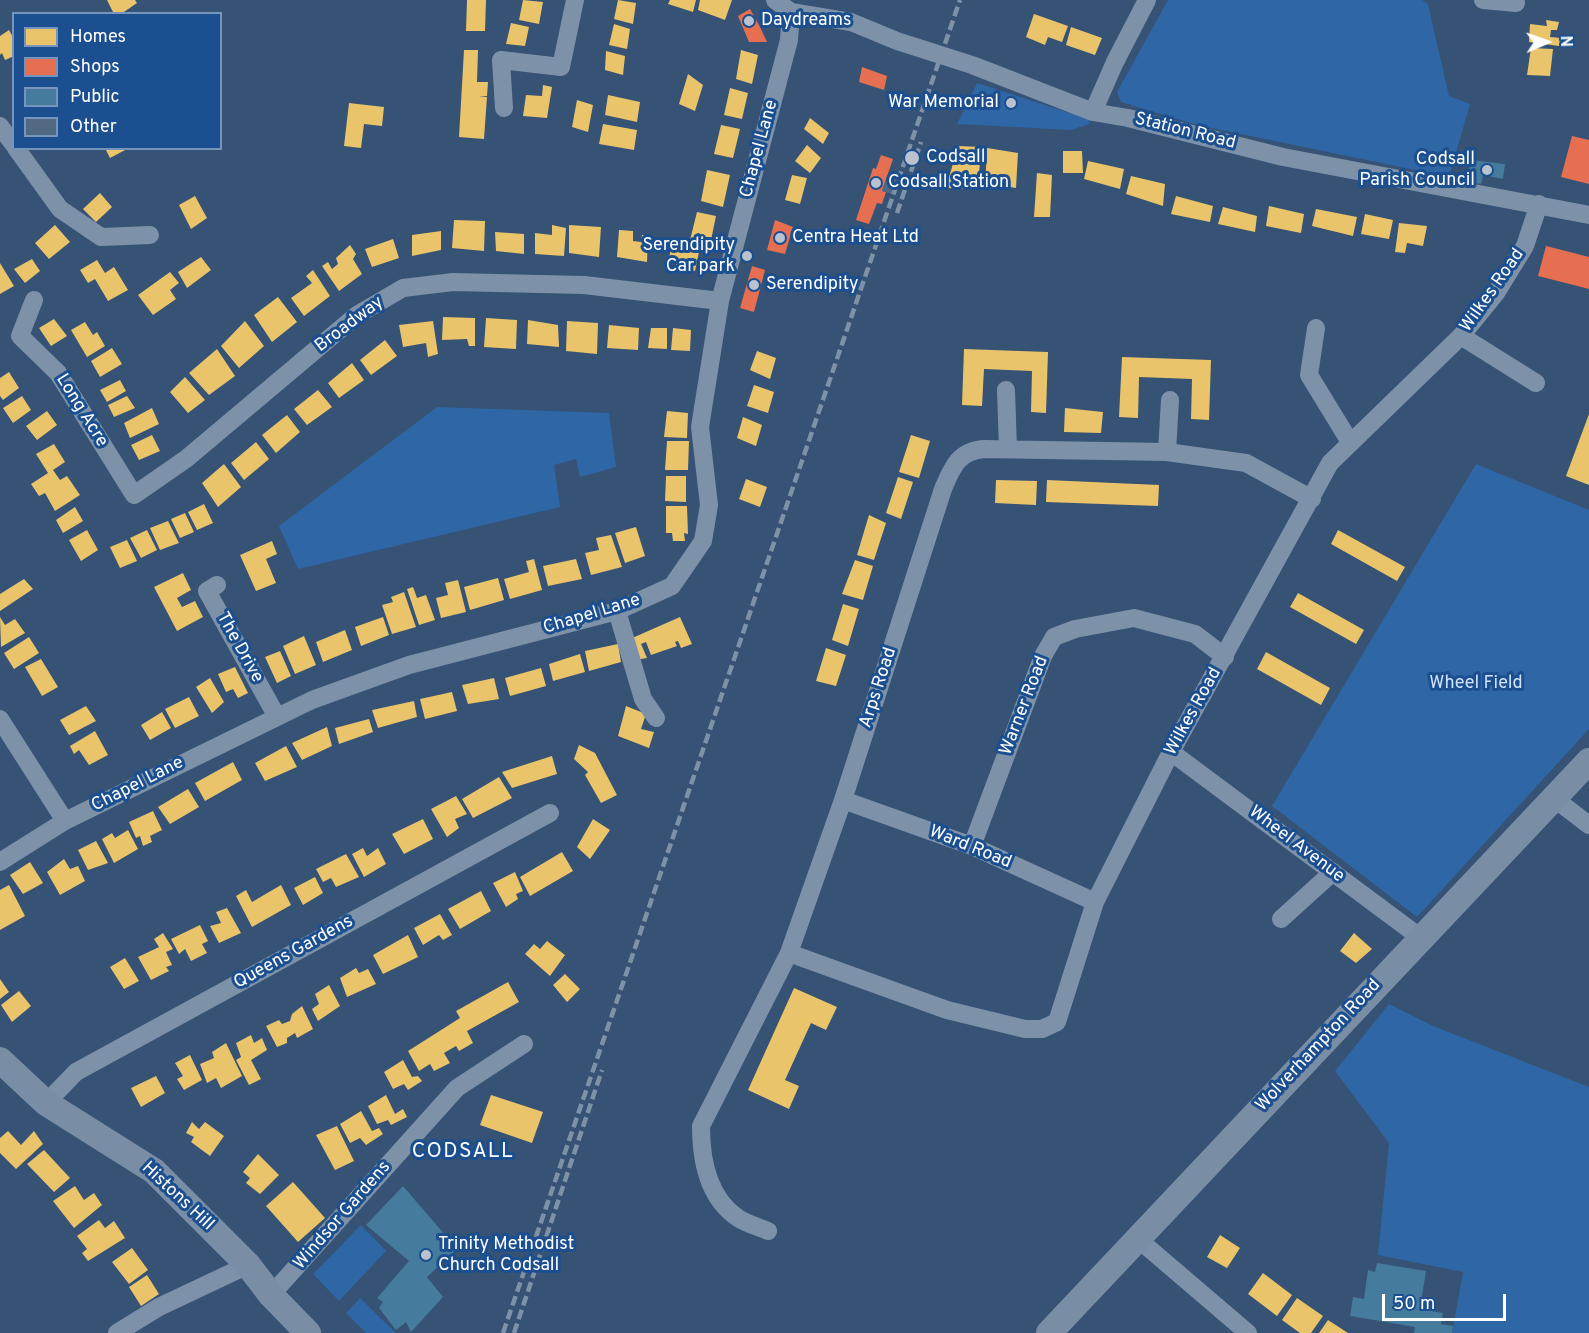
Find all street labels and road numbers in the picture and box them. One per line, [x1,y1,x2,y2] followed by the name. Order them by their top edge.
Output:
[737,98,783,200] street label: Chapel Lane
[1132,109,1238,155] street label: Station Road
[1456,245,1530,337] street label: Wilkes Road
[311,292,389,358] street label: Broadway
[50,370,112,452] street label: Long Acre
[541,590,643,640] street label: Chapel Lane
[211,609,267,687] street label: The Drive
[856,645,902,731] street label: Arps Road
[996,653,1054,759] street label: Warner Road
[1161,664,1227,760] street label: Wilkes Road
[88,753,188,817] street label: Chapel Lane
[1244,802,1348,888] street label: Wheel Avenue
[926,822,1014,874] street label: Ward Road
[231,911,357,995] street label: Queens Gardens
[1252,975,1386,1117] street label: Wolverhampton Road
[290,1157,396,1275] street label: Windsor Gardens
[136,1158,218,1236] street label: Histons Hill

